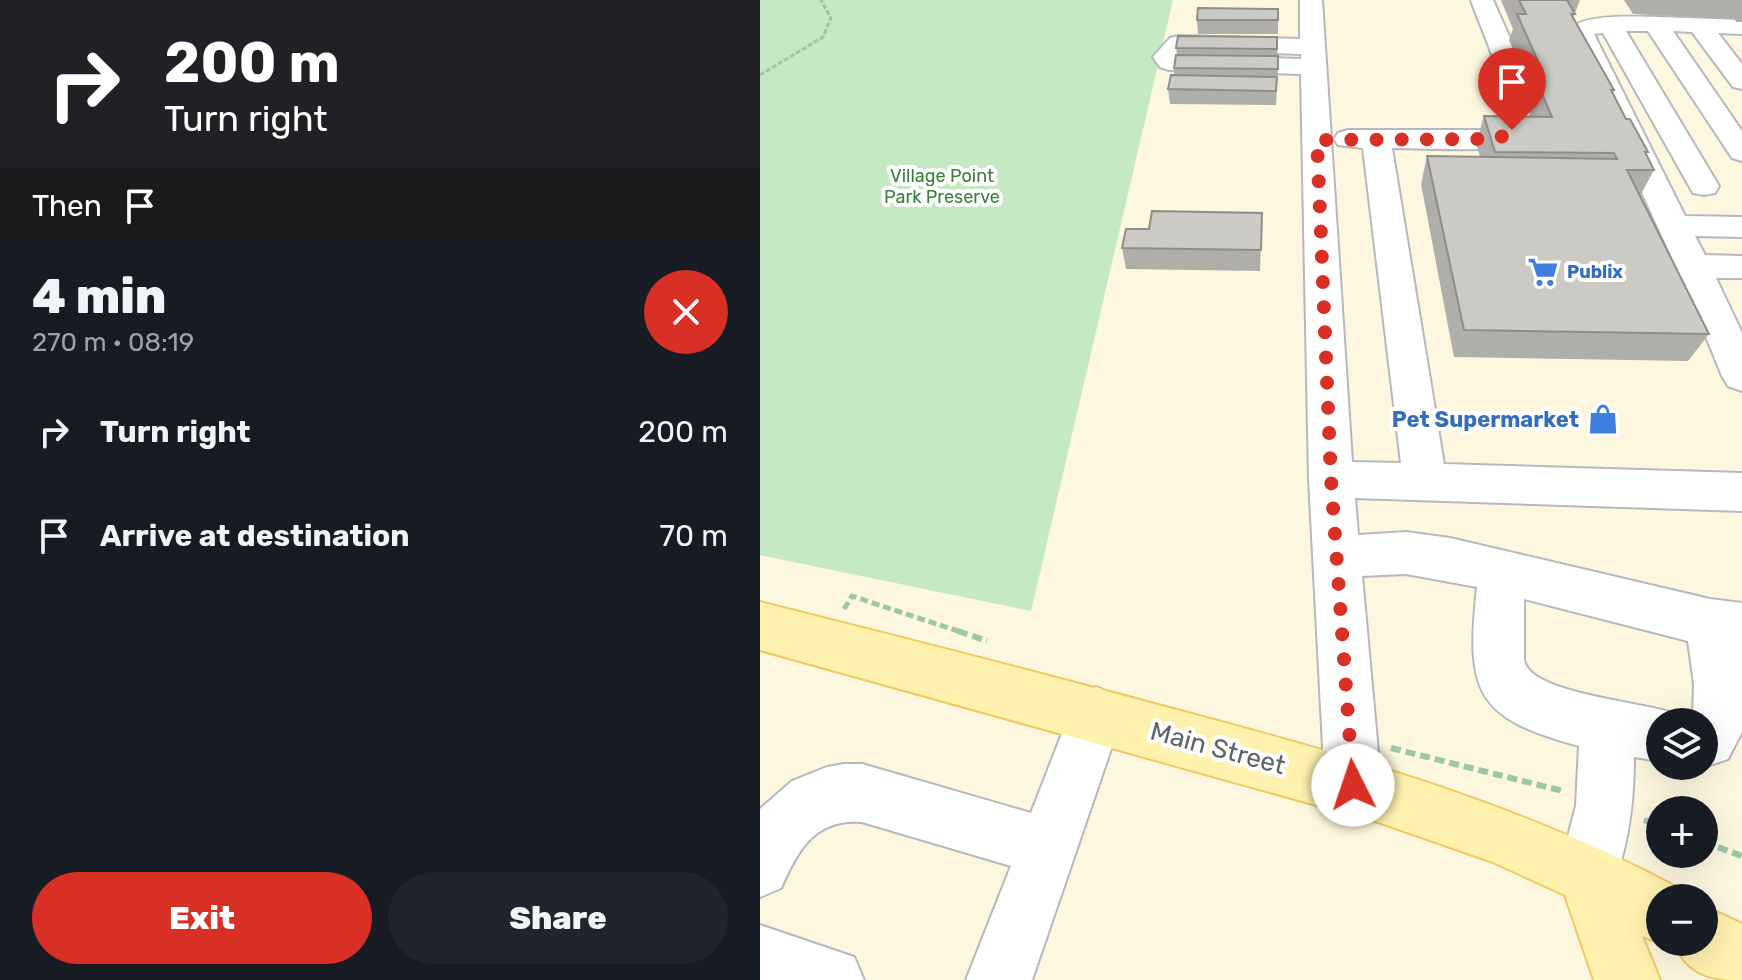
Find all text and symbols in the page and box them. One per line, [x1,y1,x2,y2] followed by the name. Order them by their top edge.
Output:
[164,30,340,96] text: 200 m
[32,32,136,136] icon: right
[1478,48,1546,130] pin
[1490,60,1534,104] icon: arrive
[164,97,328,140] text: Turn right
[884,165,1000,208] park label: Village Point Park Preserve
[118,184,162,228] icon: arrive
[32,188,102,224] text: Then
[1526,255,1560,289] supermarket icon: Publix
[1567,261,1623,283] place label: Publix
[32,268,166,325] text: 4 min
[644,270,728,354] button: close
[32,327,194,358] text: 270 m · 08:19
[1586,402,1620,436] shop icon: Pet Supermarket
[1392,406,1579,433] place label: Pet Supermarket
[32,410,76,454] icon: right
[100,414,251,450] text: Turn right
[638,414,728,450] text: 200 m
[32,514,76,558] icon: arrive
[100,518,410,554] text: Arrive at destination
[660,518,728,554] text: 70 m
[1646,708,1718,956] map controls
[1646,708,1718,780] button: layers
[1147,716,1289,781] street label: Main Street
[1311,743,1395,827] position arrow
[1646,796,1718,868] button: +
[32,872,372,964] button: Exit
[388,872,728,964] button: Share
[1646,884,1718,956] button: −

